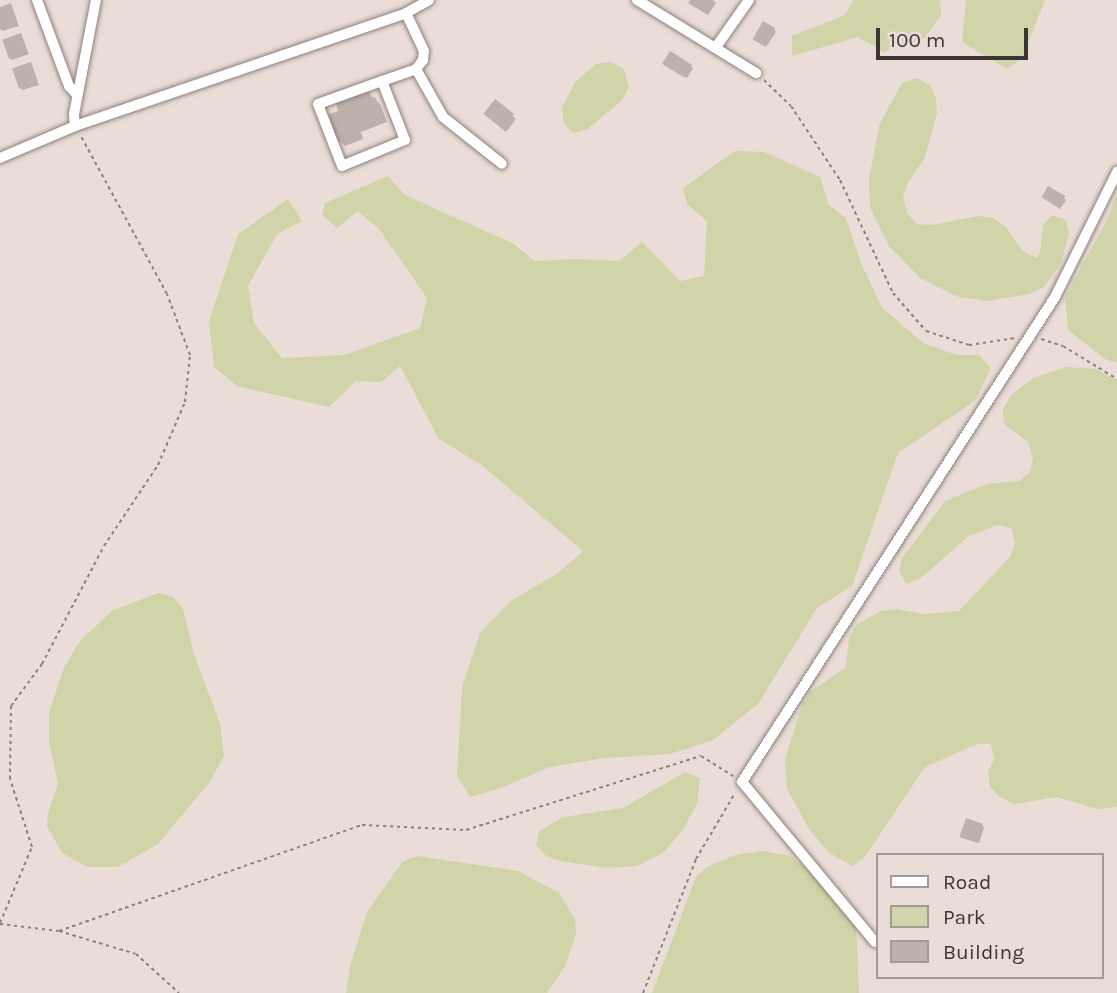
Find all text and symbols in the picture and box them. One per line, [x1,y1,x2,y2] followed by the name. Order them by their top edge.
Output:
[879,14,1031,58] scale bar
[889,28,946,52] text: 100 m
[876,853,1103,979] legend
[943,870,991,894] text: Road
[943,905,986,929] text: Park
[943,940,1024,964] text: Building

